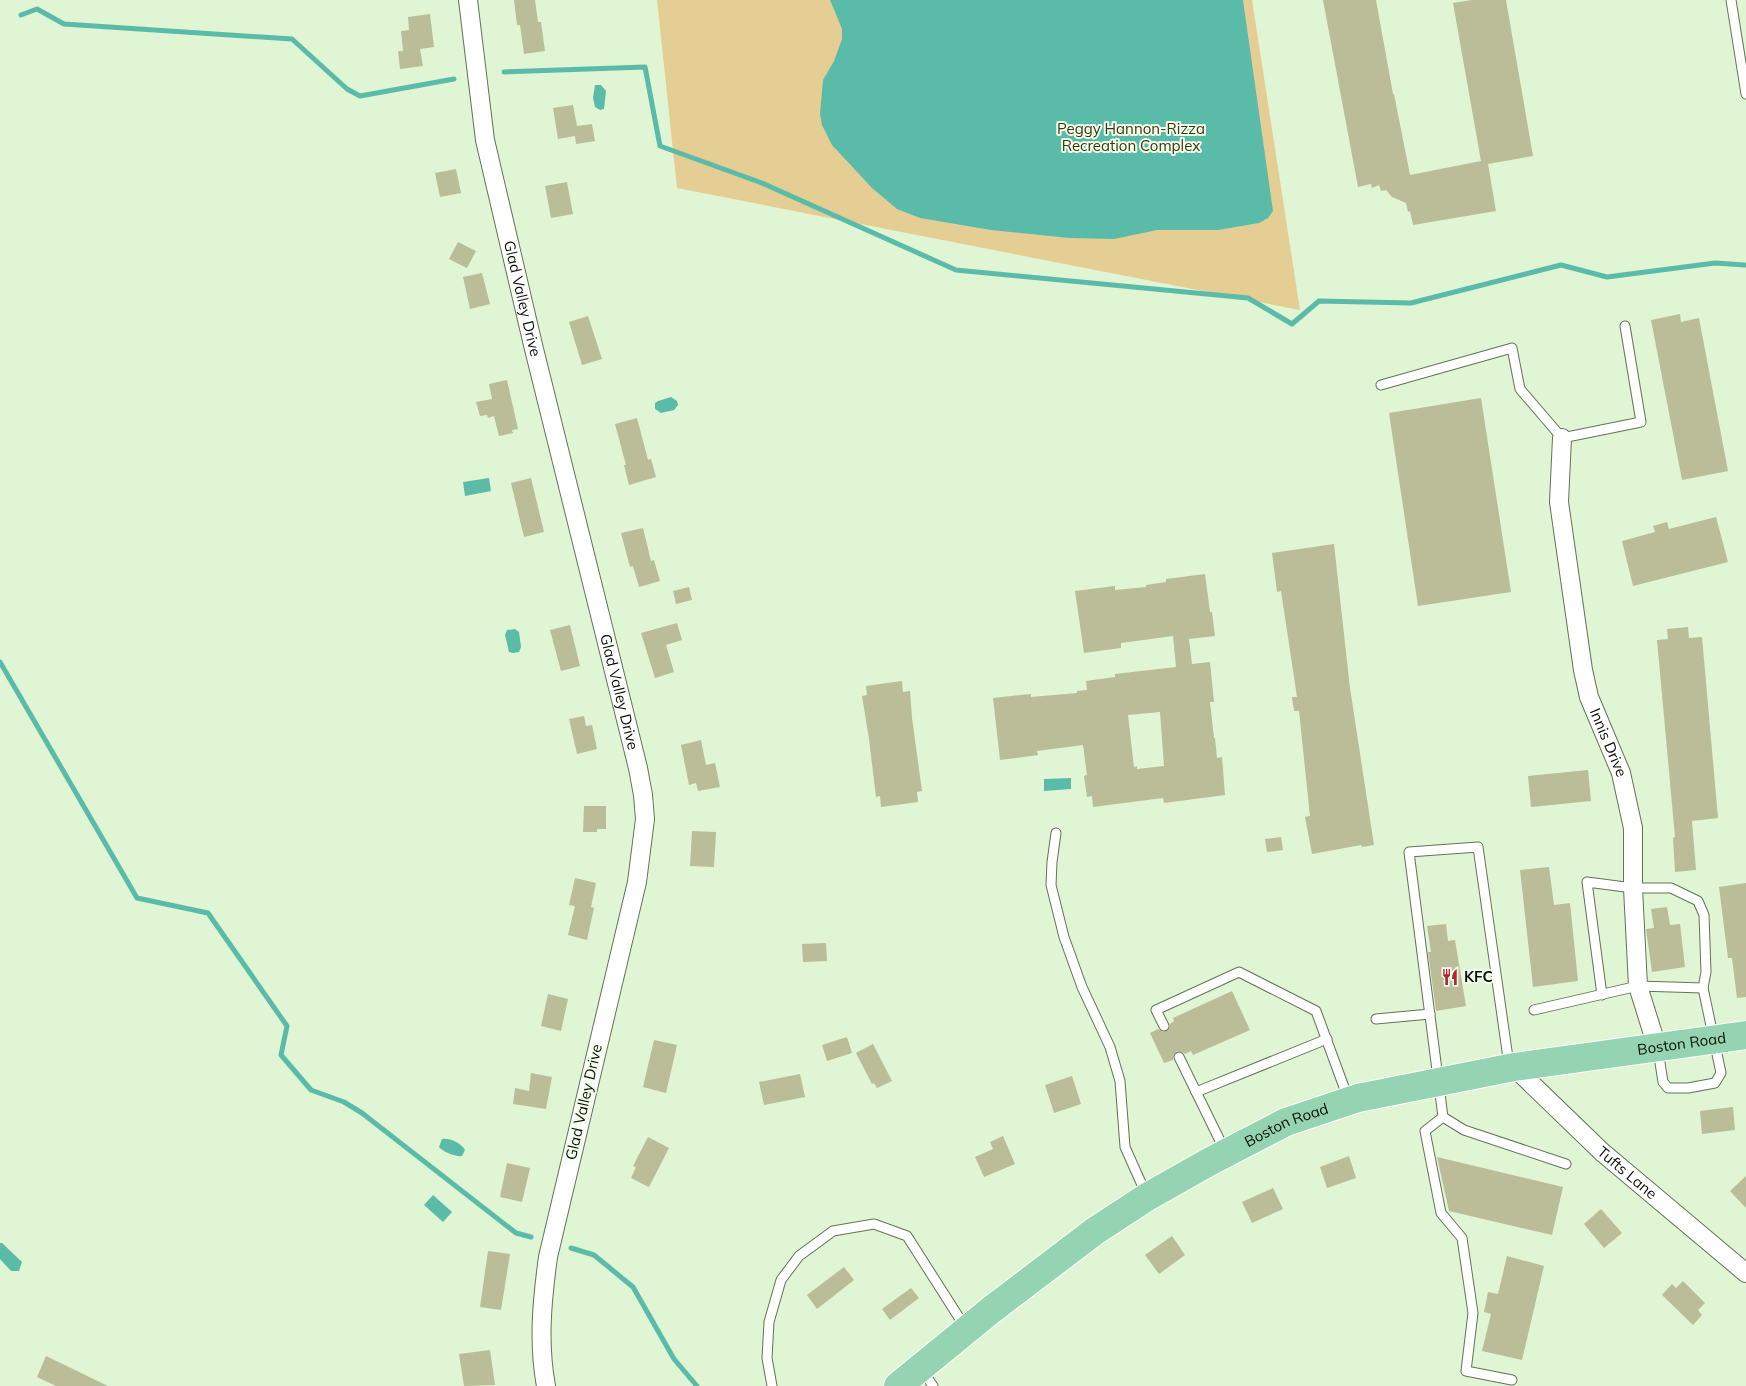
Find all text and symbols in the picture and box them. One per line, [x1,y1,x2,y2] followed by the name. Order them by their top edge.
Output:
[1057,119,1205,155] park label: Peggy Hannon-Rizza Recreation Complex
[500,239,546,359] street label: Glad Valley Drive
[596,632,643,752] street label: Glad Valley Drive
[1586,705,1632,780] street label: Innis Drive
[1440,967,1460,987] restaurant icon: KFC
[1464,967,1493,986] place label: KFC
[1636,1028,1727,1059] street label: Boston Road
[561,1042,606,1162] street label: Glad Valley Drive
[1241,1099,1331,1151] street label: Boston Road
[1594,1142,1661,1203] street label: Tufts Lane

